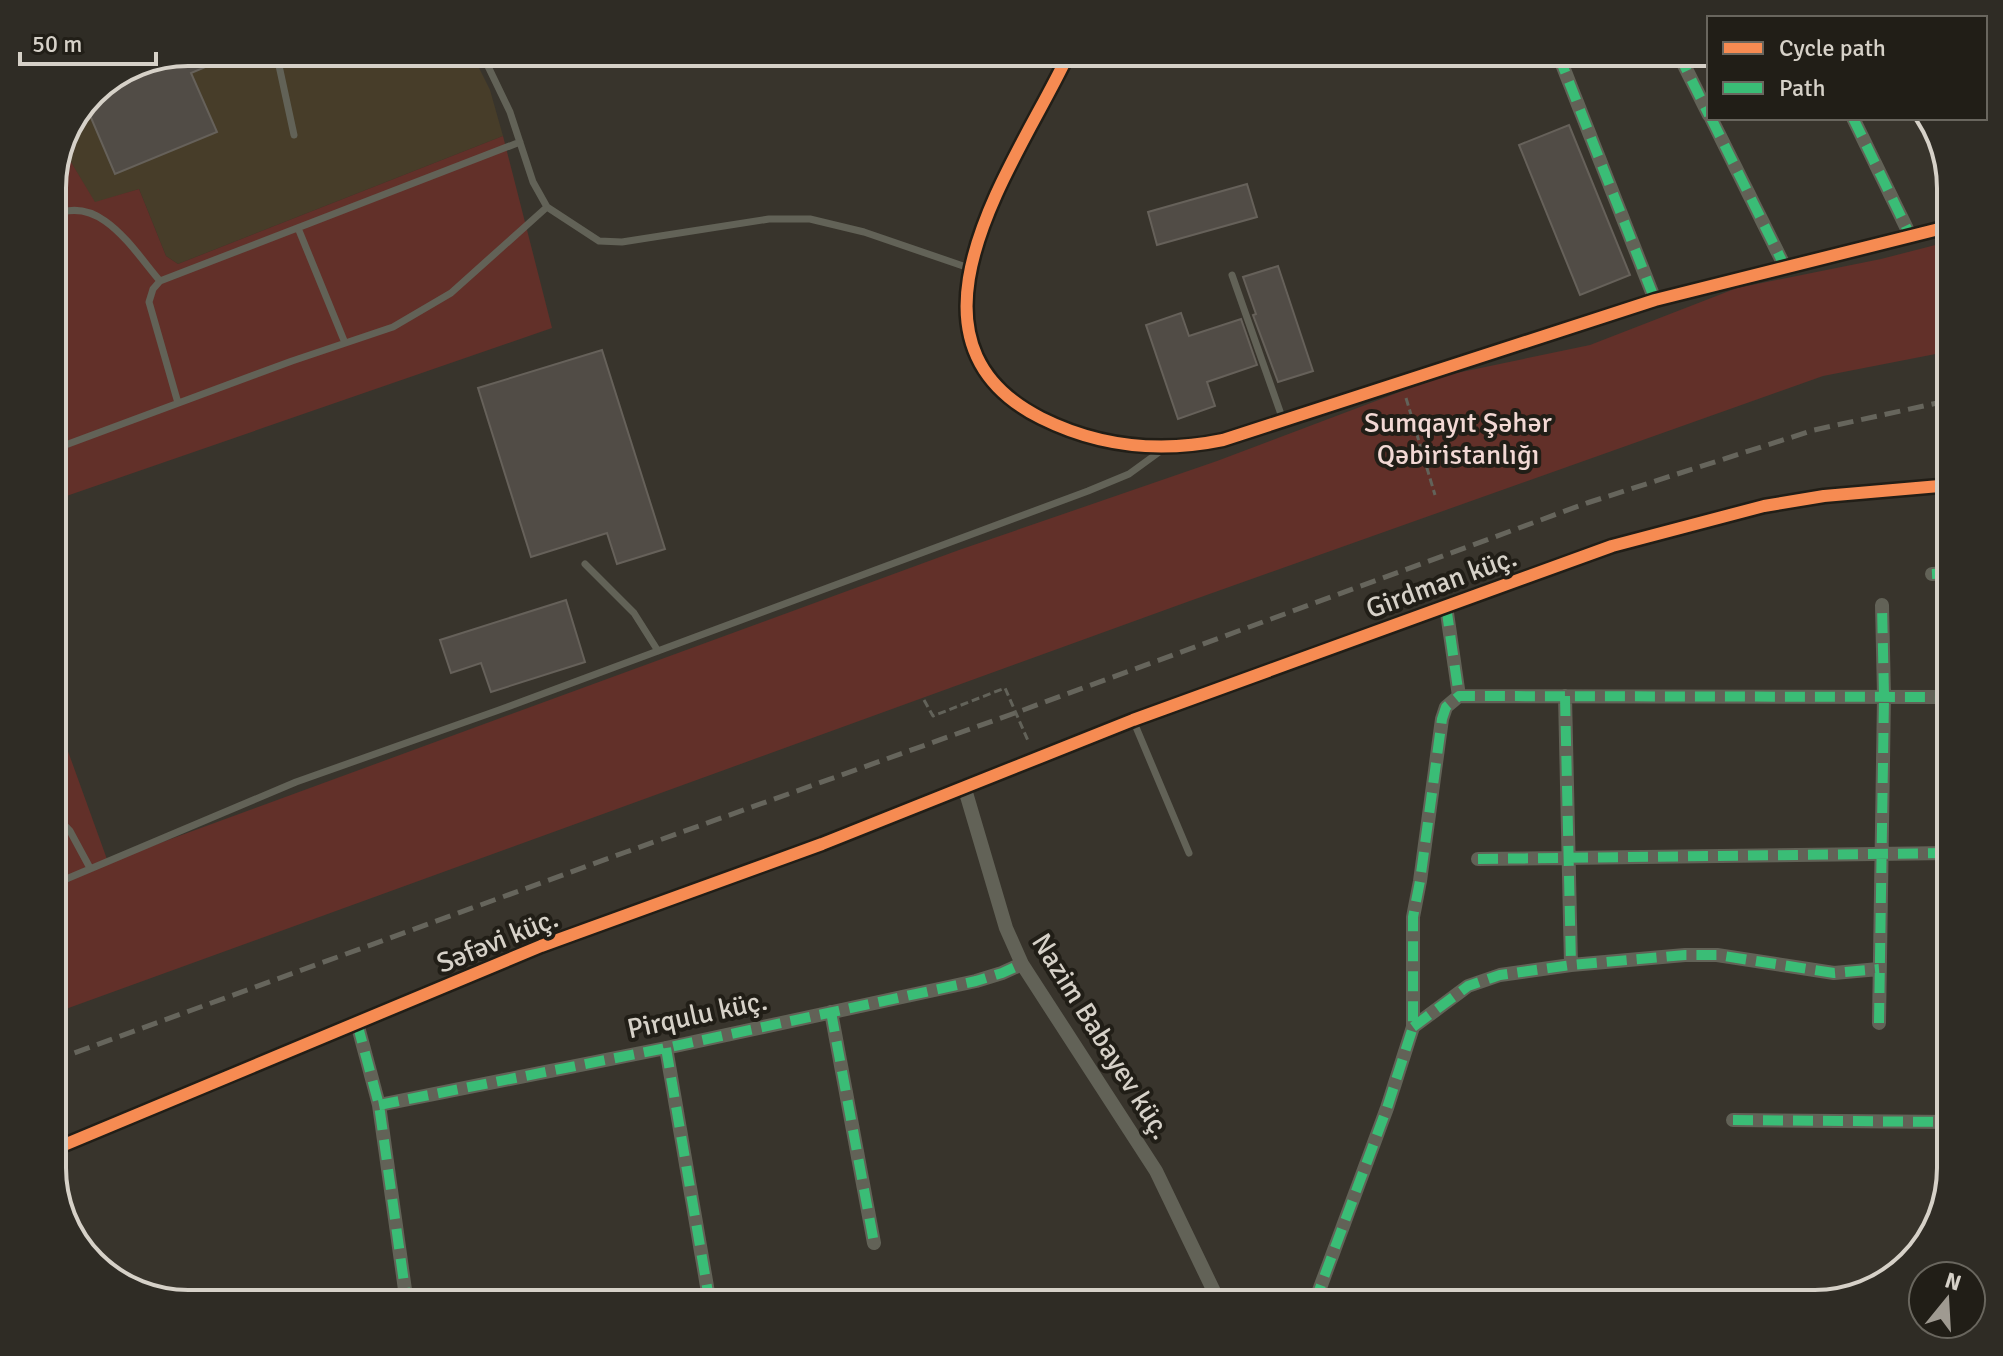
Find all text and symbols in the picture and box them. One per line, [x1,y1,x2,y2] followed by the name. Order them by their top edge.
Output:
[20,16,156,66] scale bar
[1707,16,1987,120] legend
[32,29,82,59] text: 50 m
[1779,33,1886,63] text: Cycle path
[1779,73,1825,103] text: Path
[1364,406,1553,472] park label: Sumqayıt Şəhər Qəbiristanlığı
[1361,540,1521,626] street label: Girdman küç.
[432,901,563,981] street label: Səfəvi küç.
[1024,927,1178,1146] street label: Nazim Babayev küç.
[624,984,770,1046] street label: Pirqulu küç.
[1907,1260,1987,1340] north arrow
[1942,1266,1964,1297] text: N

